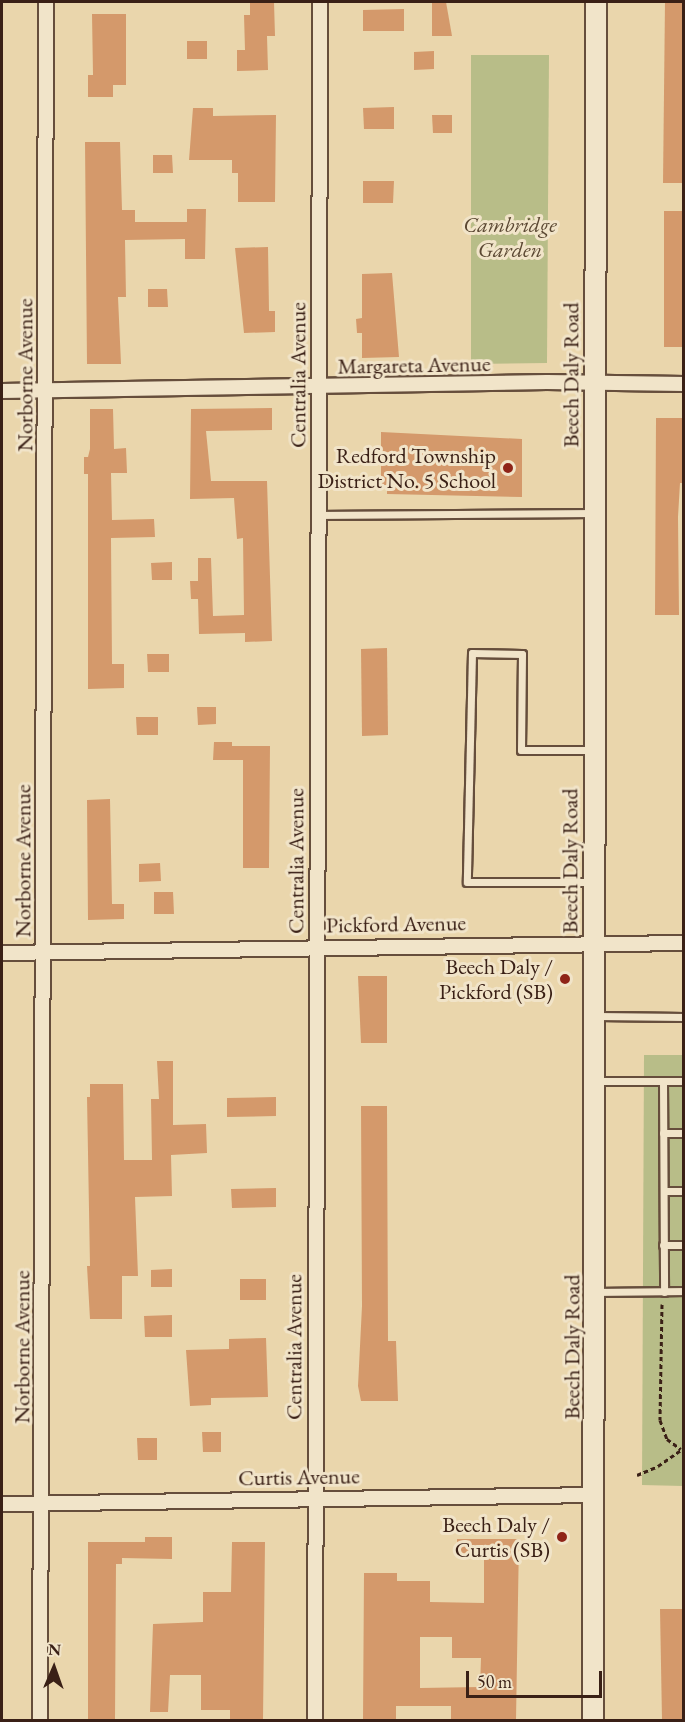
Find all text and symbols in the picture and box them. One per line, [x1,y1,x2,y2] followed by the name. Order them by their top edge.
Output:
[463,211,557,262] park label: Cambridge Garden
[12,299,38,451] street label: Norborne Avenue
[285,302,311,448] street label: Centralia Avenue
[558,302,584,448] street label: Beech Daly Road
[337,350,491,380] street label: Margareta Avenue
[318,442,496,494] place label: Redford Township District No. 5 School
[501,461,515,475] marker: Redford Township District No. 5 School
[10,785,36,937] street label: Norborne Avenue
[283,788,309,934] street label: Centralia Avenue
[557,788,583,934] street label: Beech Daly Road
[326,910,466,938] street label: Pickford Avenue
[439,953,553,1004] place label: Beech Daly / Pickford (SB)
[558,972,572,986] marker: Beech Daly / Pickford (SB)
[9,1271,35,1423] street label: Norborne Avenue
[281,1274,307,1420] street label: Centralia Avenue
[559,1274,585,1420] street label: Beech Daly Road
[238,1463,360,1491] street label: Curtis Avenue
[442,1511,550,1562] place label: Beech Daly / Curtis (SB)
[555,1530,569,1544] marker: Beech Daly / Curtis (SB)
[24,1638,84,1698] north arrow
[48,1639,61,1660] text: N
[469,1659,606,1697] scale bar
[477,1670,512,1693] text: 50 m

